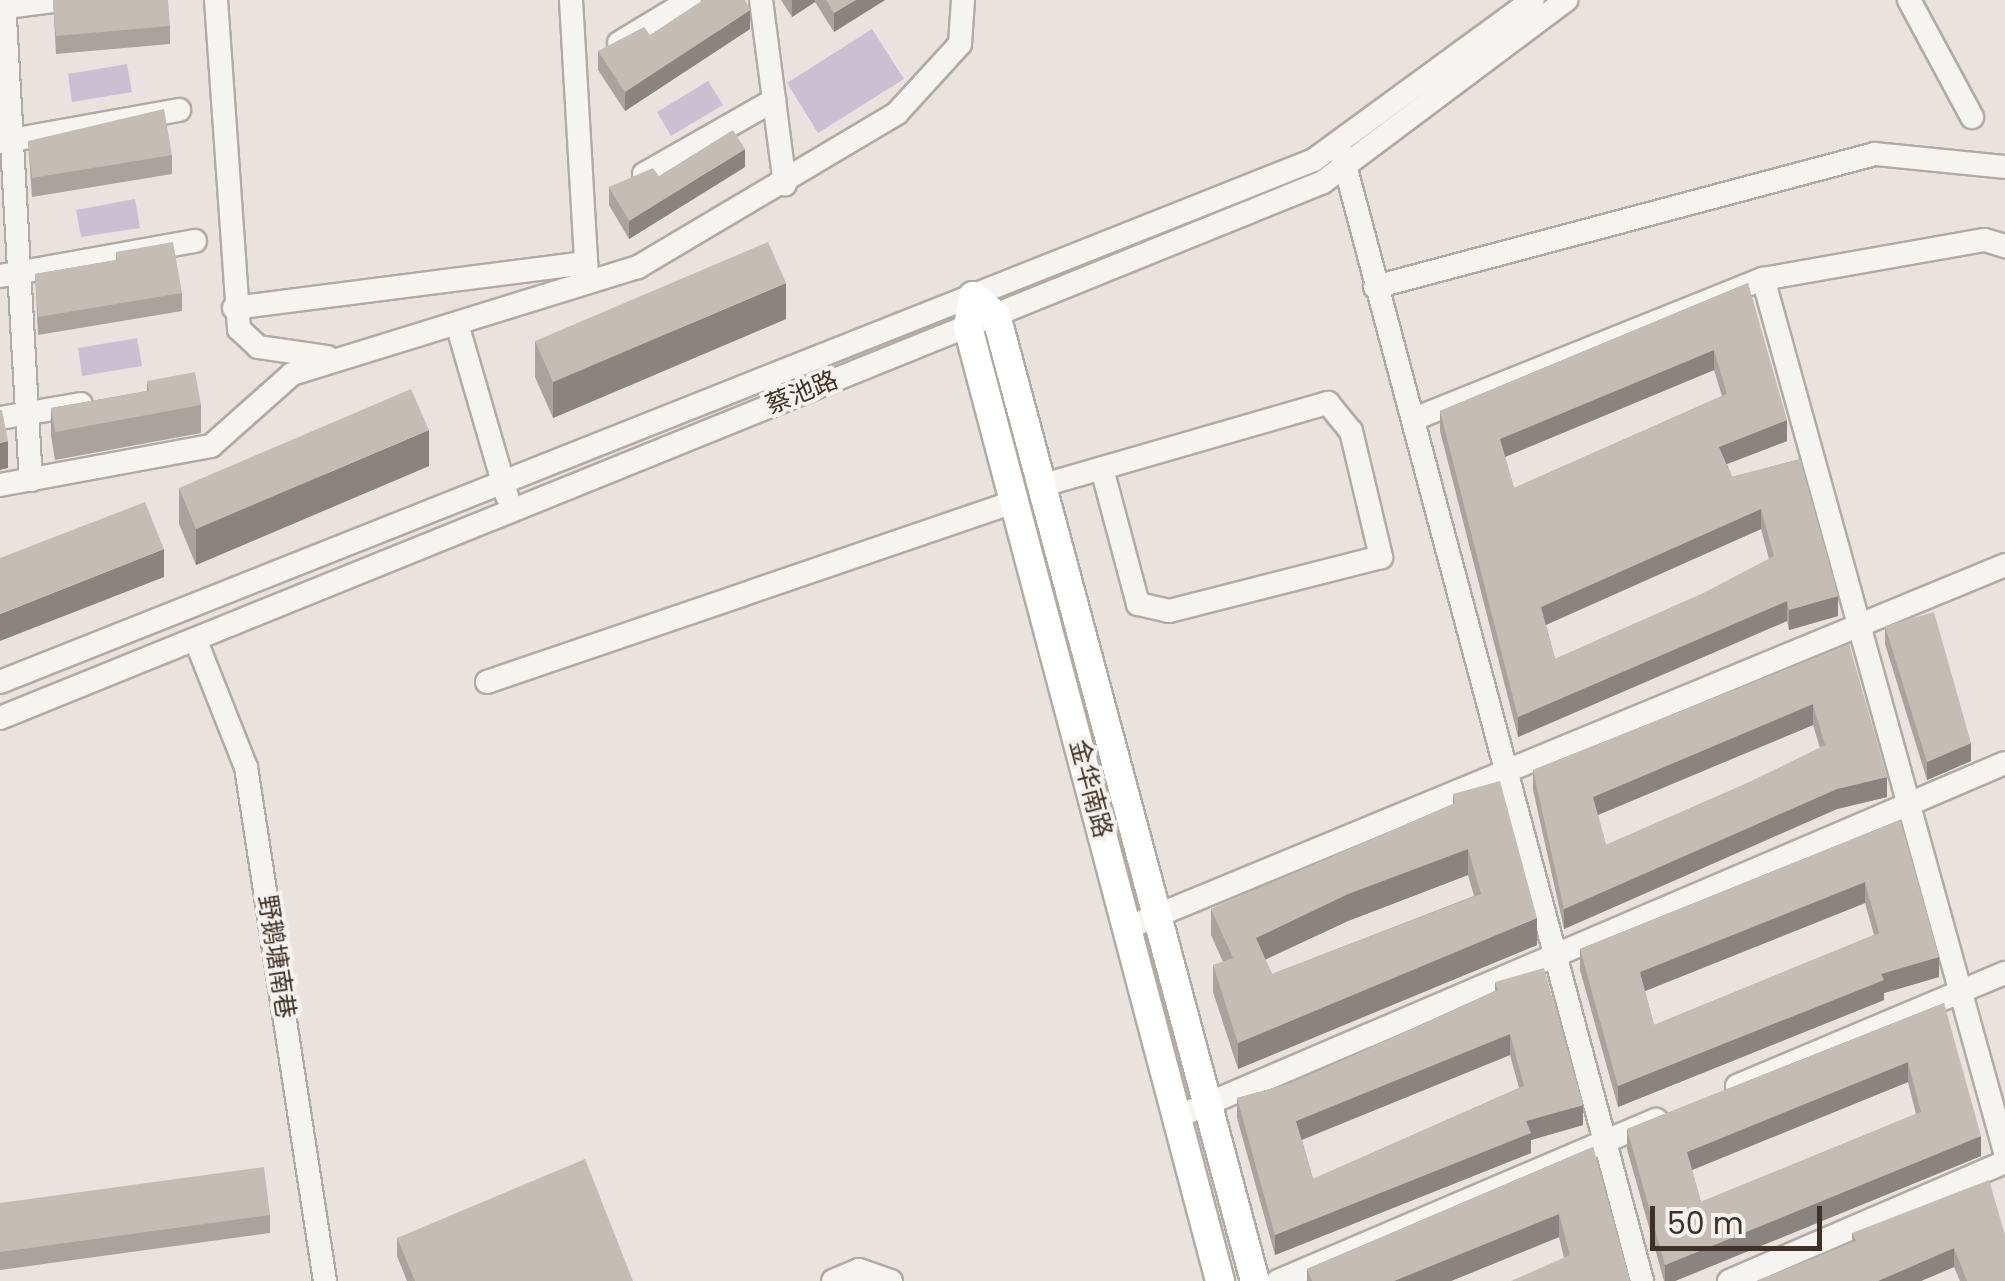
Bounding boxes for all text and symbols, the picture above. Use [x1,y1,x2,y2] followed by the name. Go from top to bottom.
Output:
[762,365,842,421] street label: 蔡池路
[1063,737,1117,841] street label: 金华南路
[251,893,301,1021] street label: 野鹅塘南巷
[1655,1186,1828,1248] scale bar
[1667,1202,1744,1245] text: 50 m

